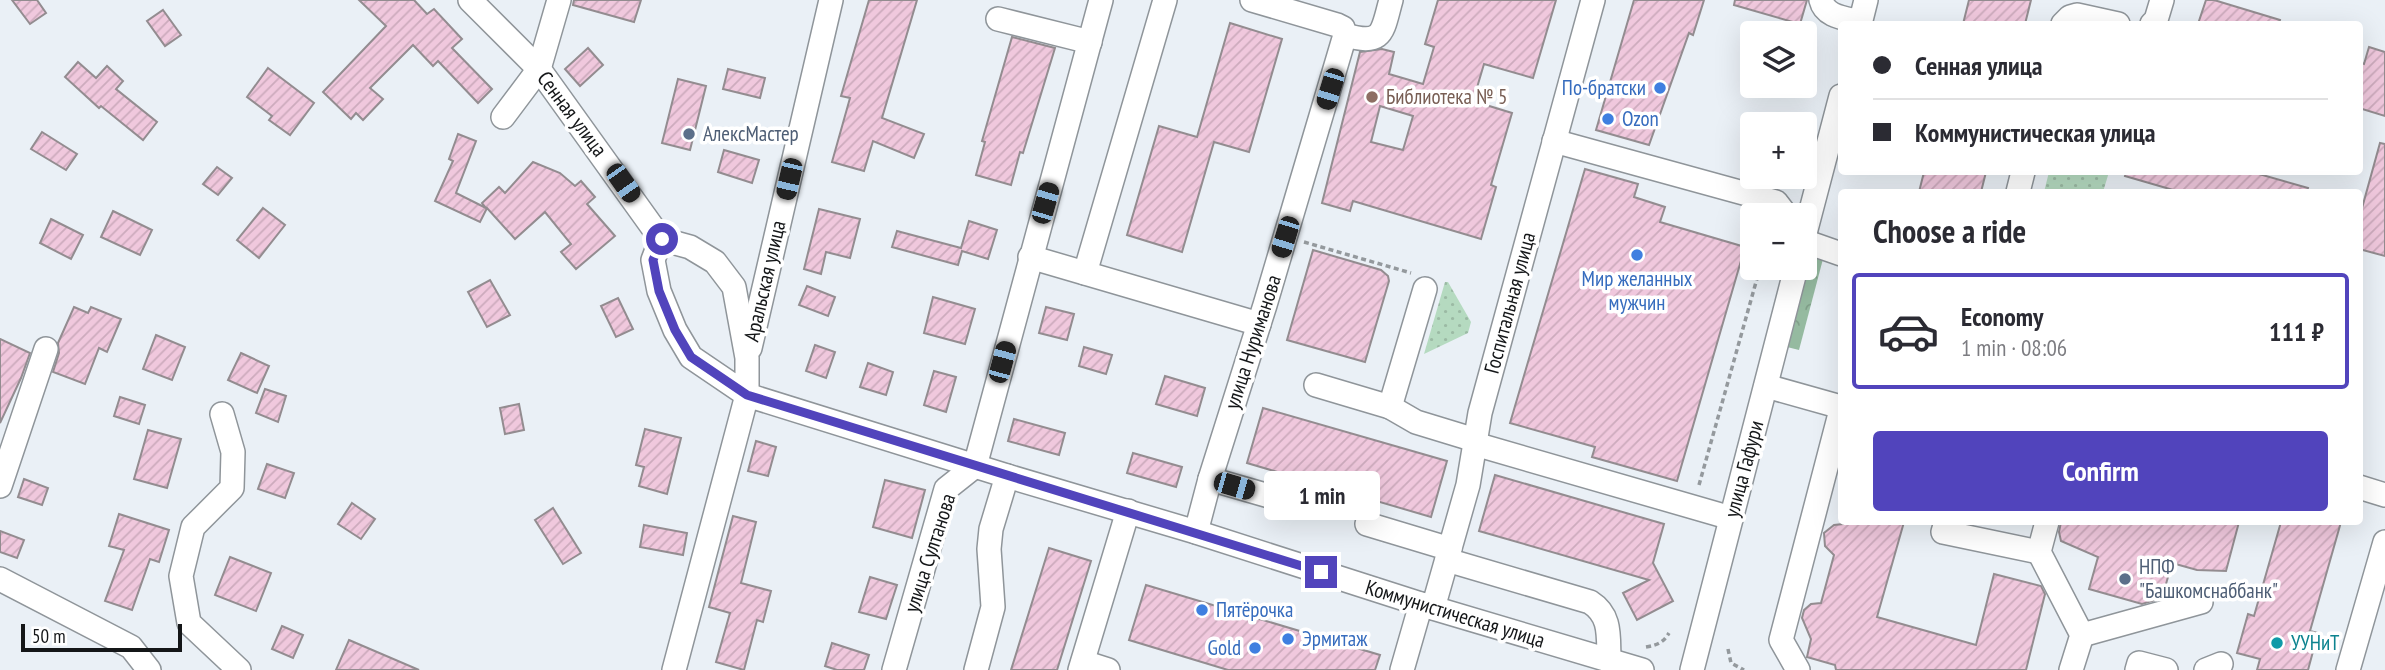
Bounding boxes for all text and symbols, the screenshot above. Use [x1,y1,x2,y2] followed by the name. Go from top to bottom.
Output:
[1740,21,1817,280] map controls
[1740,21,1817,98] button: layers
[1915,49,2042,82] text: Сенная улица
[532,66,613,162] street label: Сенная улица
[1314,66,1347,112] car
[1562,74,1646,101] place label: По-братски
[1652,80,1668,96] marker: По-братски
[1386,83,1508,110] place label: Библиотека № 5
[1364,89,1380,105] marker: Библиотека № 5
[1622,105,1659,132] place label: Ozon
[1600,111,1616,127] marker: Ozon
[1740,112,1817,189] button: +
[1915,116,2156,149] text: Коммунистическая улица
[703,120,799,147] place label: АлексМастер
[681,126,697,142] marker: АлексМастер
[775,156,804,202] car
[603,160,644,206] car
[1030,180,1061,226] car
[1740,203,1817,280] button: −
[1873,210,2026,252] text: Choose a ride
[1269,214,1302,260] car
[737,218,792,344] street label: Аральская улица
[646,223,678,255] route start
[1478,229,1541,376] street label: Госпитальная улица
[1629,247,1645,263] marker: Мир желанных мужчин
[1582,265,1693,316] place label: Мир желанных мужчин
[1218,271,1287,412] street label: улица Нуриманова
[1877,300,1940,363] icon: car
[1961,300,2043,333] text: Economy
[2269,315,2324,348] text: 111 ₽
[1961,333,2067,362] text: 1 min · 08:06
[987,339,1018,385] car
[1718,418,1769,520] street label: улица Гафури
[1873,431,2328,511] button: Confirm
[1211,470,1258,502] car
[1263,470,1379,520] callout: 1 min
[1299,481,1345,510] text: 1 min
[898,490,961,616] street label: улица Султанова
[2139,553,2278,604] place label: НПФ "Башкомснаббанк"
[1305,556,1337,588] route end
[2117,571,2133,587] marker: НПФ "Башкомснаббанк"
[1362,573,1548,654] street label: Коммунистическая улица
[1216,596,1293,623] place label: Пятёрочка
[1194,602,1210,618] marker: Пятёрочка
[21,621,182,653] scale bar
[32,624,66,648] text: 50 m
[1302,625,1368,652] place label: Эрмитаж
[2291,629,2340,656] place label: УУНиТ
[1280,631,1296,647] marker: Эрмитаж
[1208,634,1241,661] place label: Gold
[2269,635,2285,651] marker: УУНиТ
[1247,640,1263,656] marker: Gold

